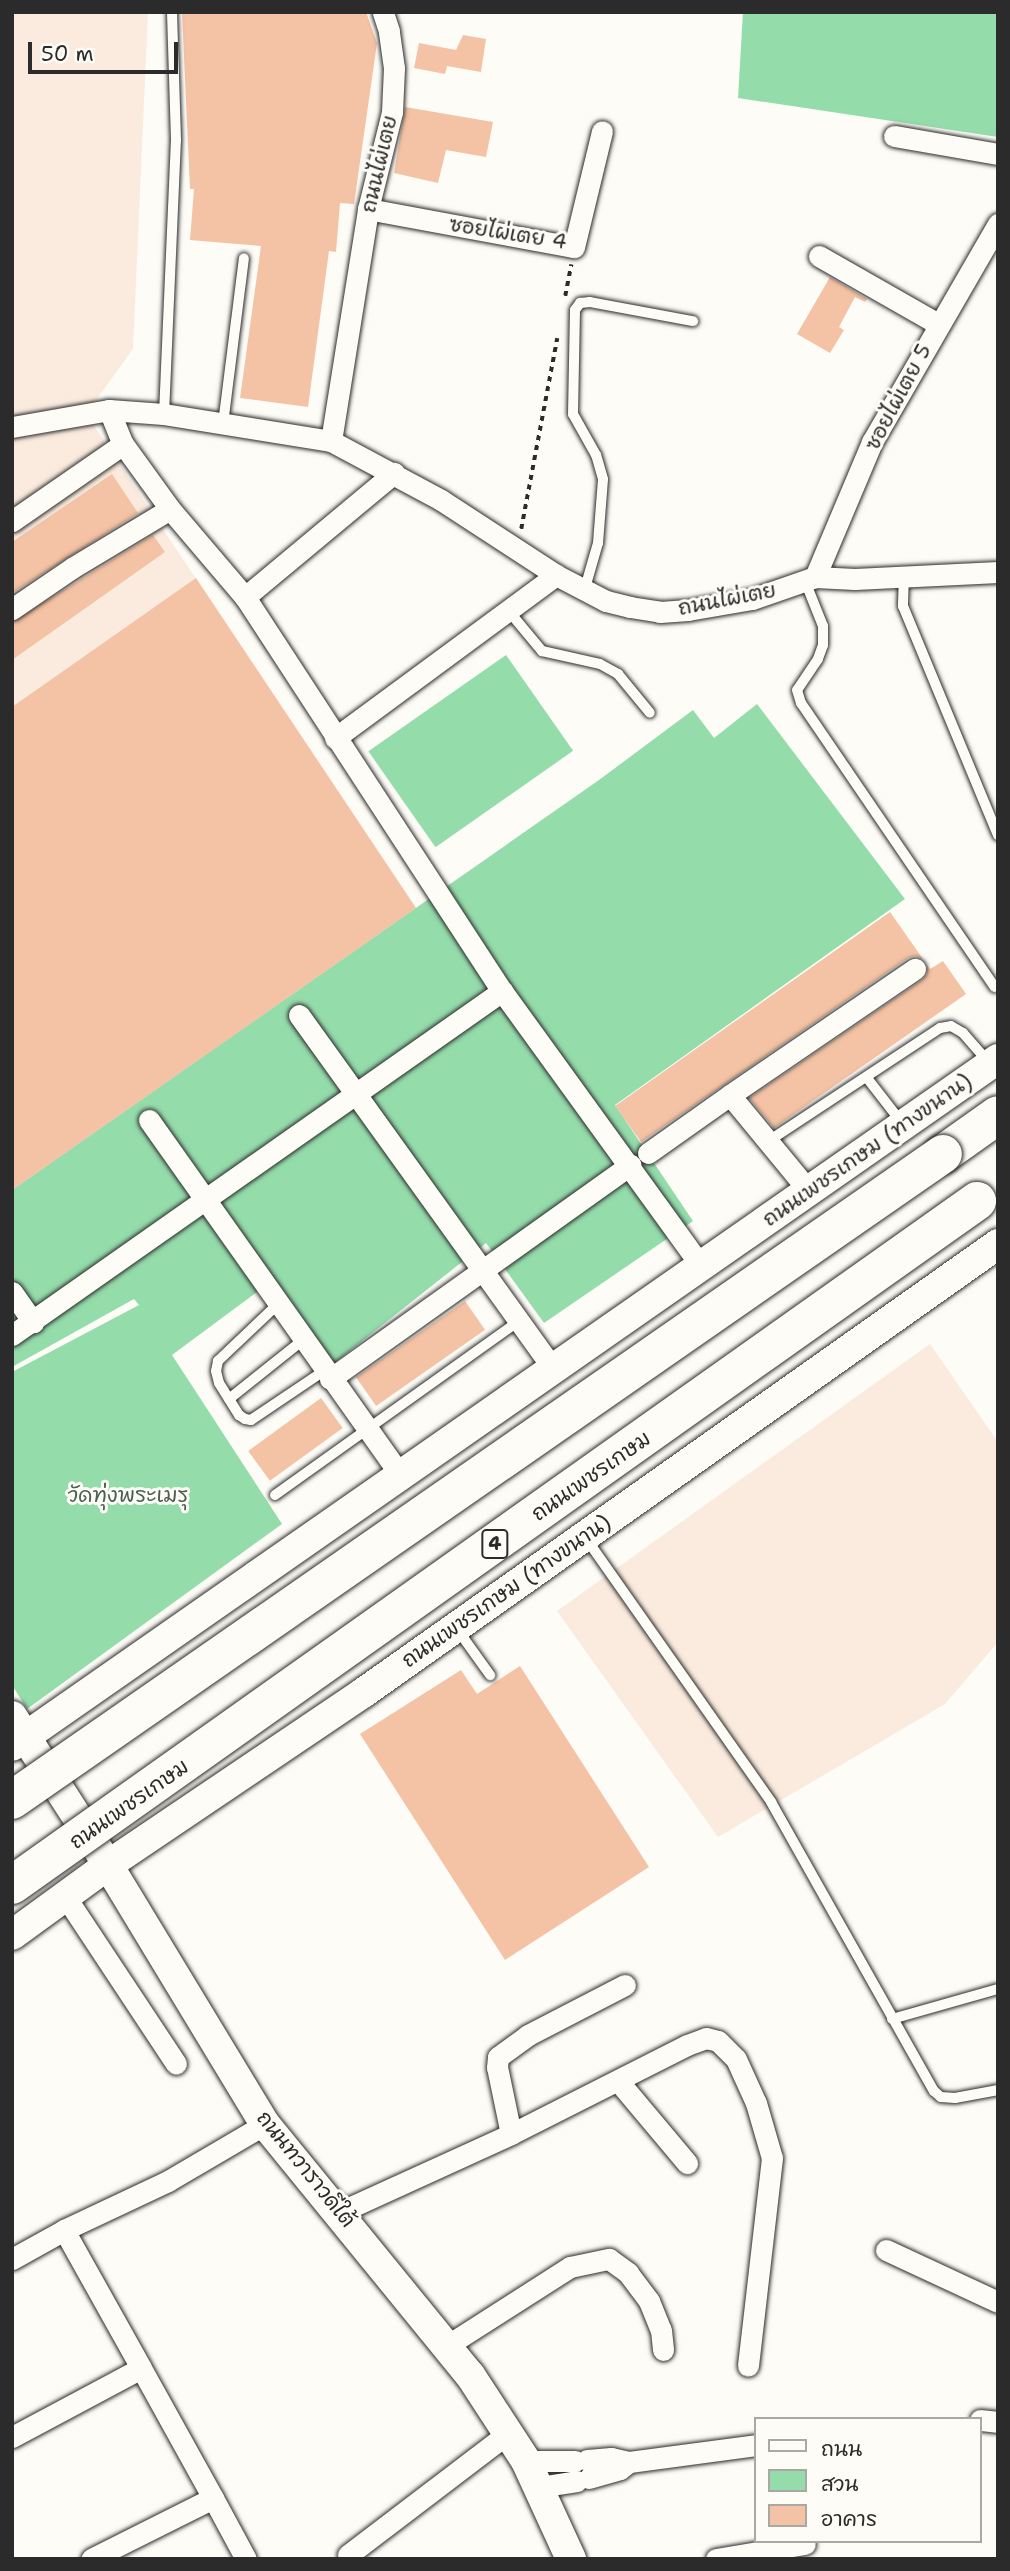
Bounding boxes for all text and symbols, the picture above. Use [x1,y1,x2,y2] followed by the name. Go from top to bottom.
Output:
[32,28,182,72] scale bar
[41,40,94,68] text: 50 m
[356,113,402,215] street label: ถนนไผ่เตย
[447,211,569,255] street label: ซอยไผ่เตย 4
[859,339,937,455] street label: ซอยไผ่เตย 5
[676,577,778,621] street label: ถนนไผ่เตย
[758,1068,976,1232] street label: ถนนเพชรเกษม (ทางขนาน)
[527,1426,655,1526] street label: ถนนเพชรเกษม
[68,1482,188,1508] park label: วัดทุ่งพระเมรุ
[397,1509,615,1673] street label: ถนนเพชรเกษม (ทางขนาน)
[481,1528,509,1560] road number: 4
[65,1754,193,1854] street label: ถนนเพชรเกษม
[251,2106,361,2232] street label: ถนนทวาราวดีใต้
[754,2417,982,2543] legend
[821,2435,862,2463] text: ถนน
[821,2470,858,2498] text: สวน
[821,2505,877,2533] text: อาคาร

